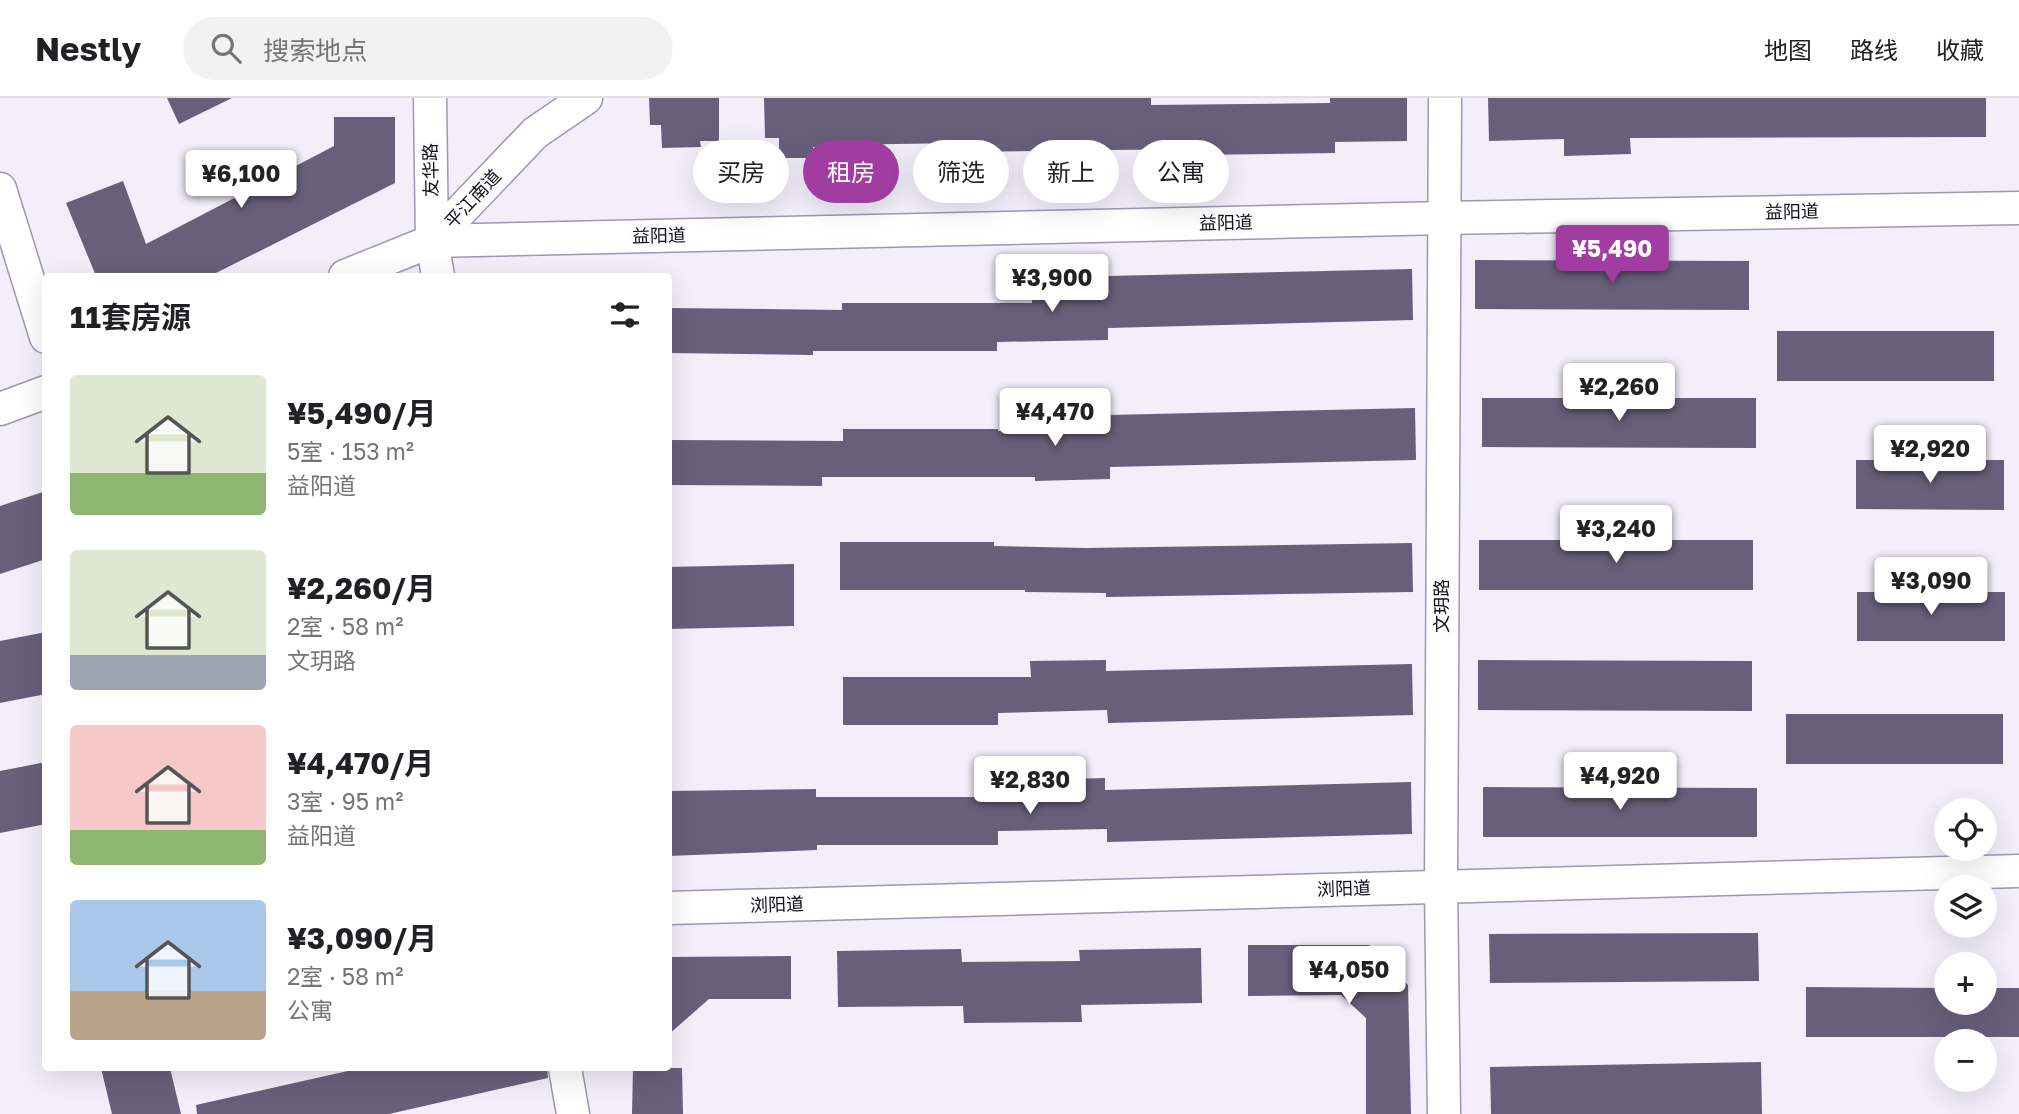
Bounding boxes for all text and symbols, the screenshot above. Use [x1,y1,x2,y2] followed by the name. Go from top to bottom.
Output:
[183,17,673,80] search box
[35,29,141,68] text: Nestly
[207,29,245,67] icon: search
[263,35,367,66] text: 搜索地点
[1764,35,1812,64] text: 地图
[1850,35,1898,64] text: 路线
[1936,35,1984,64] text: 收藏
[693,140,789,203] chip: 买房
[803,140,899,203] chip: 租房
[913,140,1009,203] chip: 筛选
[1023,140,1119,203] chip: 新上
[1133,140,1229,203] chip: 公寓
[419,143,441,197] street label: 友华路
[184,150,298,210] pin: ¥6,100
[202,159,280,187] text: ¥6,100
[440,164,505,232] street label: 平江南道
[1765,200,1819,222] street label: 益阳道
[1199,211,1253,233] street label: 益阳道
[632,224,686,246] street label: 益阳道
[1555,226,1669,285] pin: ¥5,490
[1572,234,1652,262] text: ¥5,490
[995,254,1109,314] pin: ¥3,900
[1011,263,1093,291] text: ¥3,900
[606,296,644,334] icon: filters
[70,299,191,335] text: 11套房源
[1562,364,1676,423] pin: ¥2,260
[1579,372,1659,400] text: ¥2,260
[998,388,1112,448] pin: ¥4,470
[287,395,436,431] text: ¥5,490/月
[1016,397,1094,425] text: ¥4,470
[126,403,210,487] icon: home
[1873,426,1987,485] pin: ¥2,920
[1890,434,1970,462] text: ¥2,920
[287,437,414,465] text: 5室 · 153 m²
[287,471,356,499] text: 益阳道
[1559,505,1673,565] pin: ¥3,240
[1576,514,1656,542] text: ¥3,240
[1874,558,1988,617] pin: ¥3,090
[1890,566,1972,594] text: ¥3,090
[287,570,436,606] text: ¥2,260/月
[126,578,210,662] icon: home
[1430,579,1452,633] street label: 文玥路
[287,612,404,640] text: 2室 · 58 m²
[287,646,356,674] text: 文玥路
[287,745,434,781] text: ¥4,470/月
[1563,752,1677,812] pin: ¥4,920
[126,753,210,837] icon: home
[973,756,1087,816] pin: ¥2,830
[1580,761,1660,789] text: ¥4,920
[990,765,1070,793] text: ¥2,830
[287,787,404,815] text: 3室 · 95 m²
[1934,798,1997,1092] map controls
[1934,798,1997,861] button: locate
[287,821,356,849] text: 益阳道
[1934,875,1997,938] button: layers
[1317,876,1371,900] street label: 浏阳道
[750,892,804,916] street label: 浏阳道
[287,920,437,956] text: ¥3,090/月
[126,928,210,1012] icon: home
[1292,946,1406,1006] pin: ¥4,050
[1934,952,1997,1015] button: +
[1309,955,1389,983] text: ¥4,050
[287,962,404,990] text: 2室 · 58 m²
[287,996,333,1024] text: 公寓
[1934,1029,1997,1092] button: −

